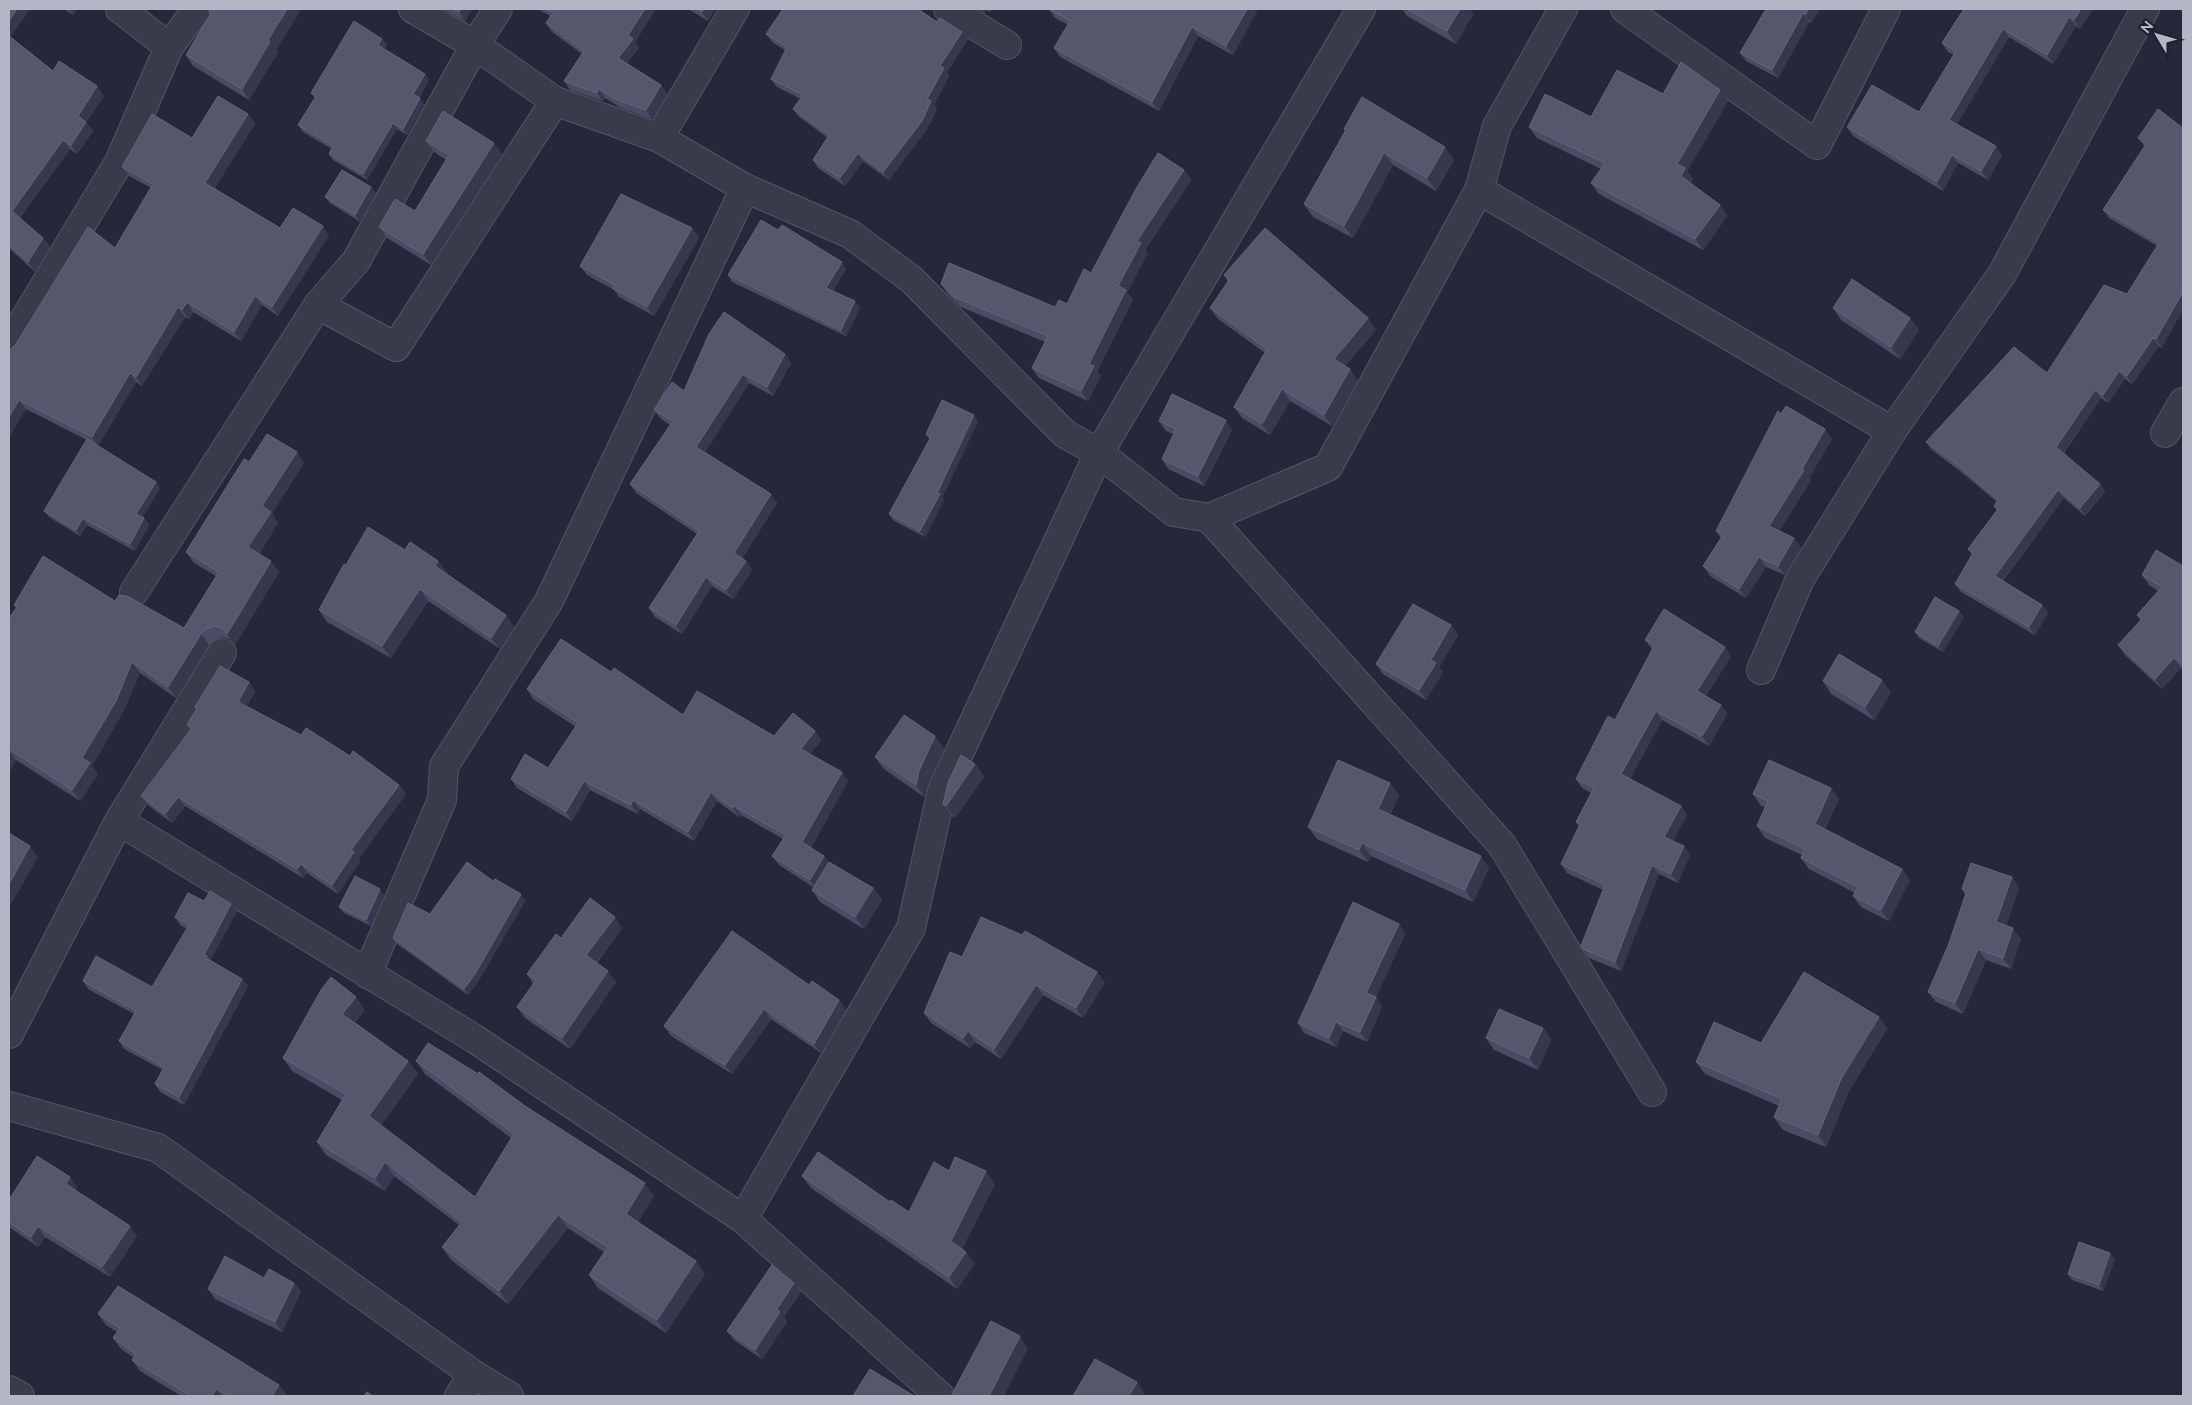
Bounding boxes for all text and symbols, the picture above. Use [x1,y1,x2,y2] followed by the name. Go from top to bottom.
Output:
[2132,10,2182,60] north arrow
[2137,18,2156,36] text: N

